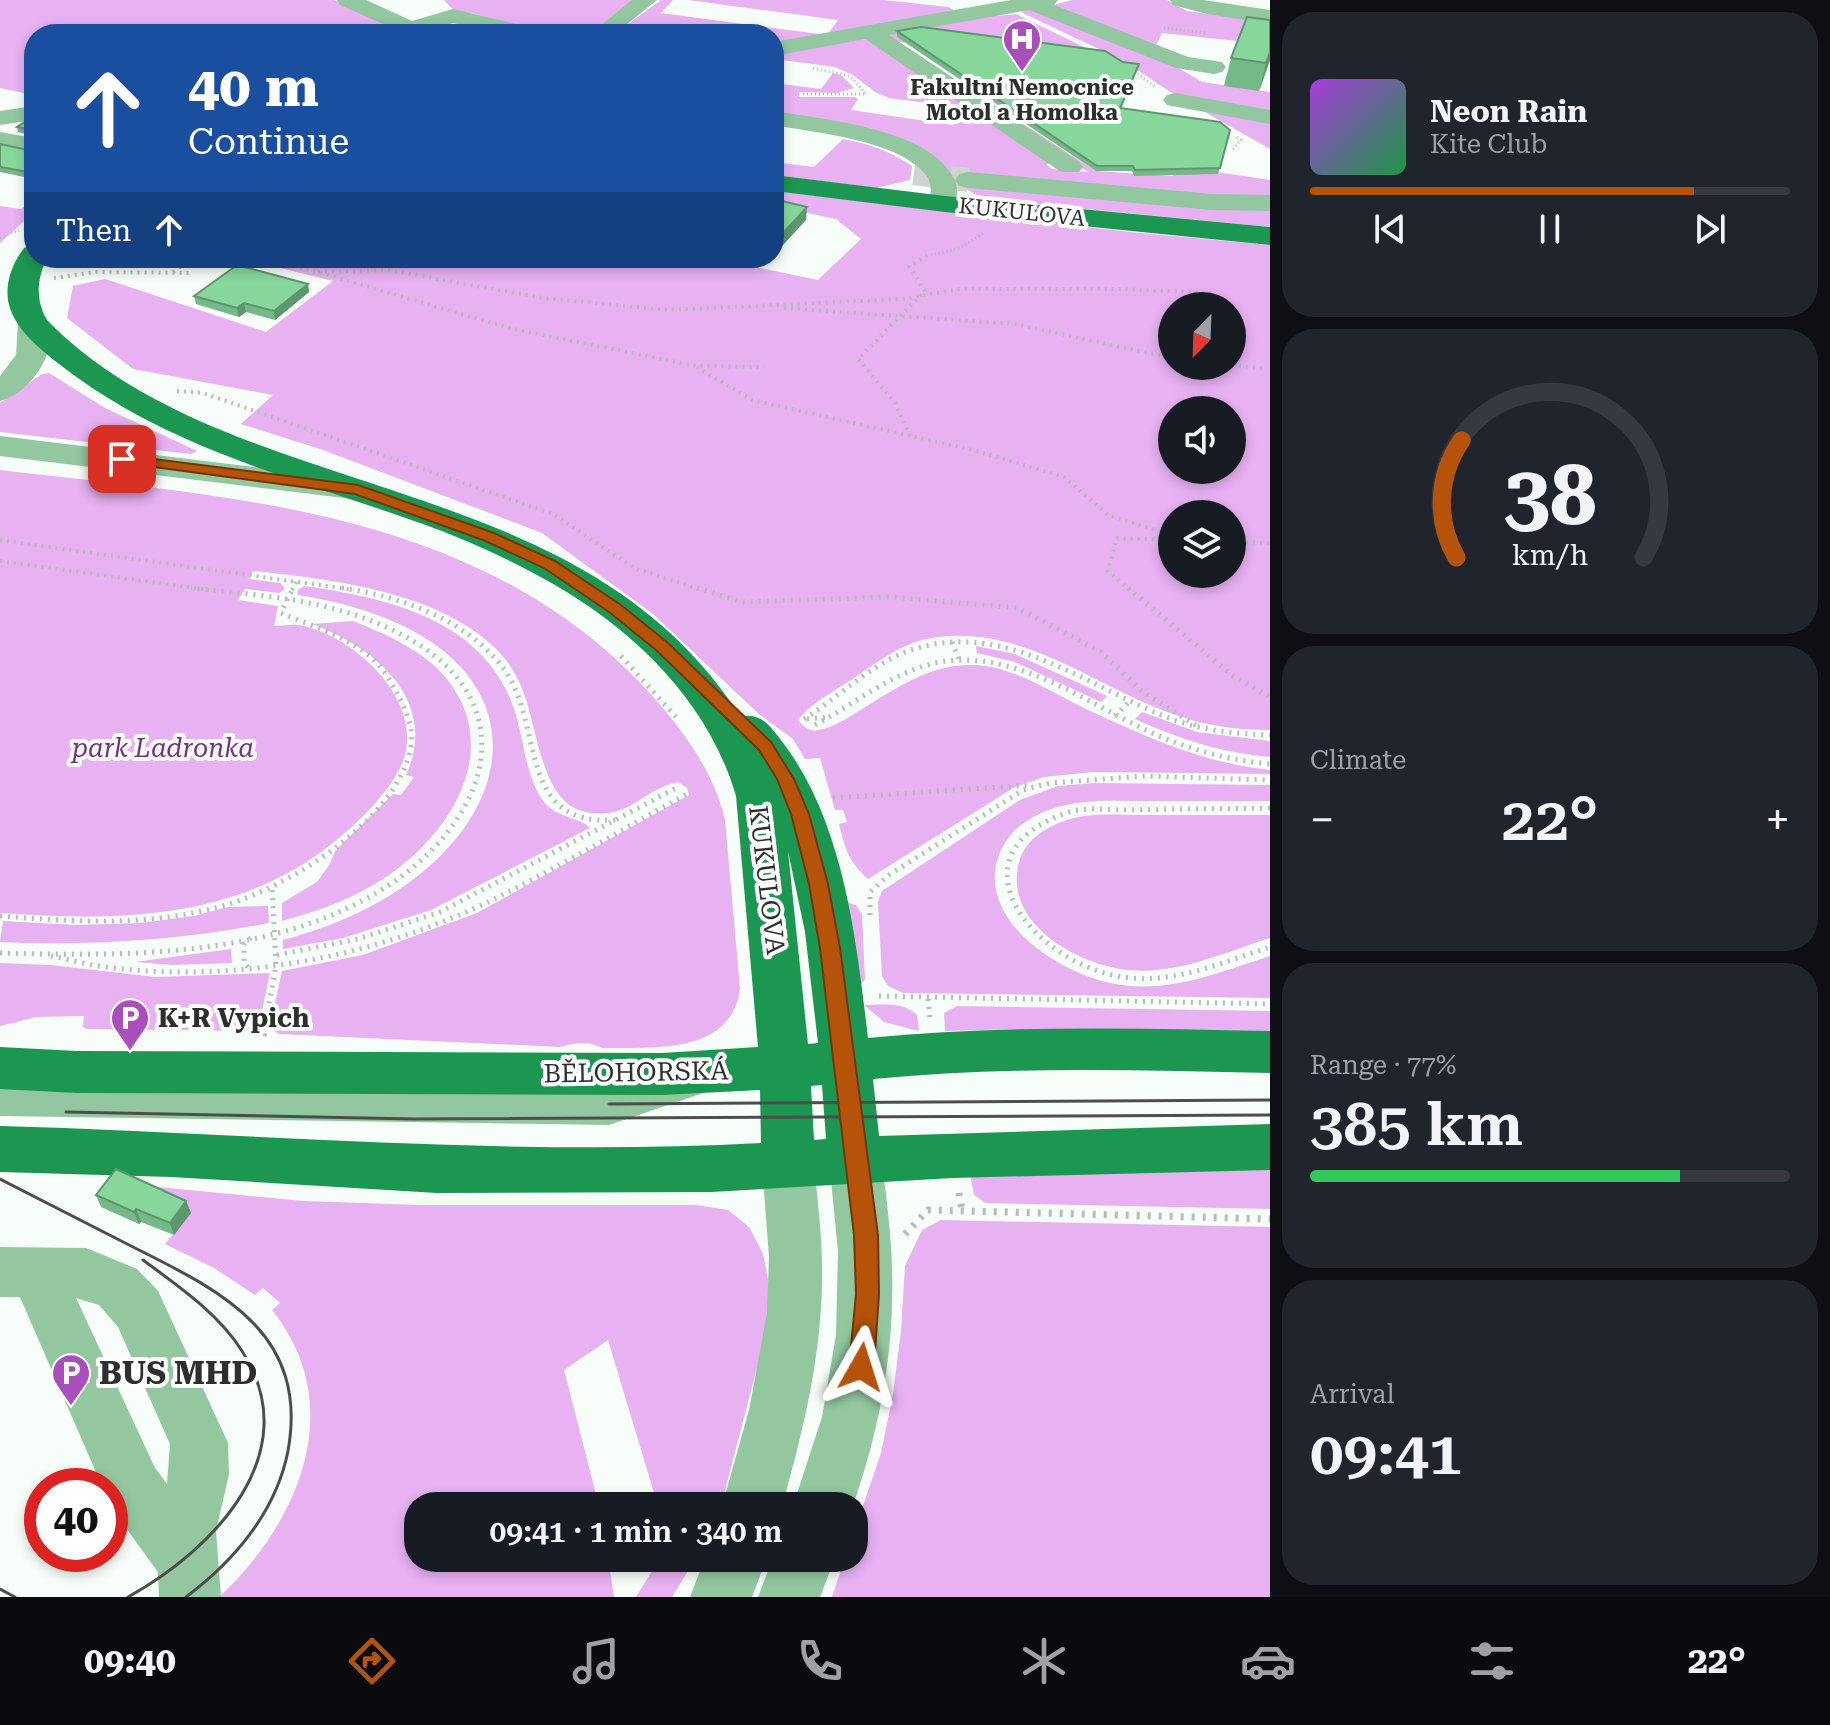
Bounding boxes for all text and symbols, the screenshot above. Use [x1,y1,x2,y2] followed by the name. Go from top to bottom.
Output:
[1001,18,1043,73] hospital icon: Fakultní Nemocnice Motol a Homolka
[188,54,319,120] text: 40 m
[56,56,160,160] icon: ahead
[910,75,1134,125] place label: Fakultní Nemocnice Motol a Homolka
[1430,94,1587,129] text: Neon Rain
[188,121,349,163] text: Continue
[1430,129,1547,159] text: Kite Club
[958,193,1087,231] street label: KUKULOVA
[1368,207,1412,251] icon: previous
[1528,207,1572,251] icon: pause
[1688,207,1732,251] icon: next
[147,208,191,252] icon: ahead
[56,213,131,248] text: Then
[1158,292,1246,380] north arrow
[1158,292,1246,588] map controls
[1158,396,1246,484] button: sound
[88,425,156,493] pin
[100,437,144,481] icon: arrive
[1503,446,1597,543] text: 38
[1158,500,1246,588] button: layers
[1512,538,1588,572] text: km/h
[70,733,254,763] park label: park Ladronka
[1310,745,1406,775] text: Climate
[1502,784,1598,855] text: 22°
[1310,794,1335,846] text: −
[1765,794,1790,846] text: +
[743,804,791,956] street label: KUKULOVA
[109,997,151,1052] parking icon: K+R Vypich
[158,1003,310,1033] place label: K+R Vypich
[1310,1050,1456,1080] text: Range · 77%
[543,1054,729,1089] street label: BĚLOHORSKÁ
[1310,1089,1523,1160] text: 385 km
[819,1325,903,1409] position arrow
[50,1352,92,1407] parking icon: BUS MHD
[99,1354,257,1392] place label: BUS MHD
[1310,1379,1395,1409] text: Arrival
[1310,1418,1462,1489] text: 09:41
[24,1468,128,1572] speed limit sign: 40
[490,1514,782,1549] text: 09:41 · 1 min · 340 m
[344,1633,400,1689] icon: directions
[568,1633,624,1689] icon: music
[792,1633,848,1689] icon: phone
[1016,1633,1072,1689] icon: climate
[1240,1633,1296,1689] icon: car
[1464,1633,1520,1689] icon: filters
[84,1640,176,1682] text: 09:40
[1688,1640,1746,1682] text: 22°

